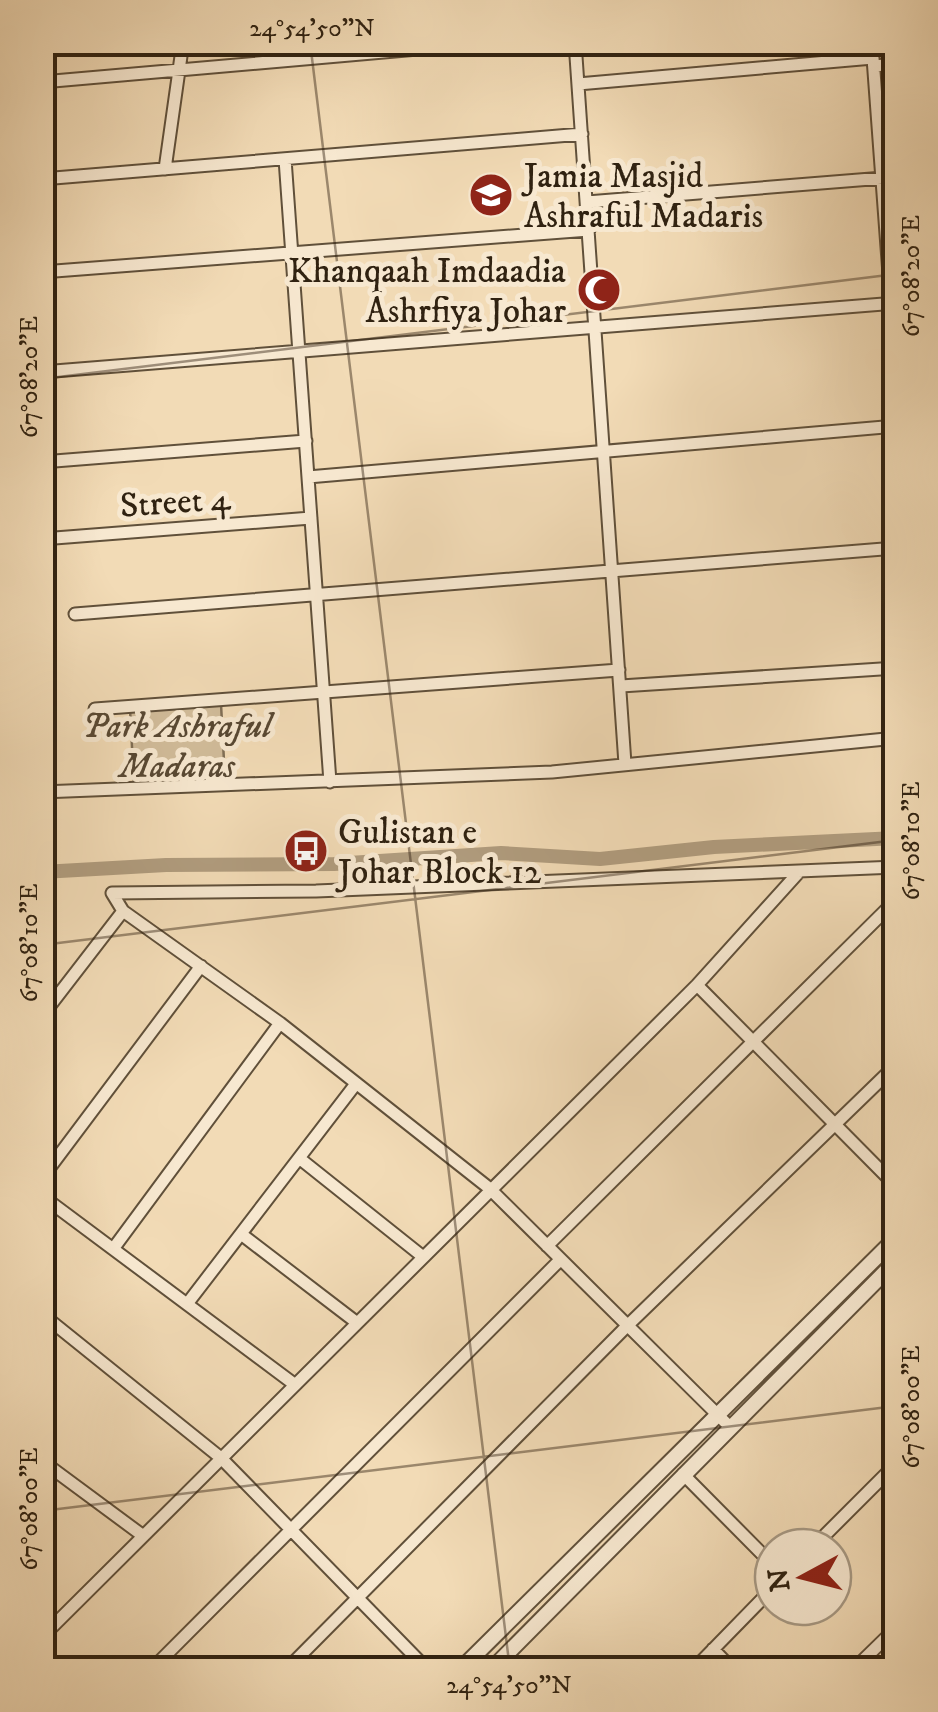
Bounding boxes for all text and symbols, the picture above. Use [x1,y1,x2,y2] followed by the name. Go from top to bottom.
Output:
[249,13,375,44] text: 24°54'50"N
[521,155,763,239] place label: Jamia Masjid Ashraful Madaris
[468,172,514,218] school or university icon: Jamia Masjid Ashraful Madaris
[896,215,927,337] text: 67°08'20"E
[288,250,566,334] place label: Khanqaah Imdaadia Ashrfiya Johar
[576,267,622,313] mosque icon: Khanqaah Imdaadia Ashrfiya Johar
[14,316,45,438] text: 67°08'20"E
[119,477,233,529] street label: Street 4
[82,705,276,789] park label: Park Ashraful Madaras
[896,781,927,901] text: 67°08'10"E
[335,811,541,895] place label: Gulistan e Johar Block 12
[283,828,329,874] bus stop icon: Gulistan e Johar Block 12
[14,883,45,1003] text: 67°08'10"E
[896,1345,927,1469] text: 67°08'00"E
[14,1447,45,1571] text: 67°08'00"E
[753,1527,853,1627] north arrow
[761,1566,798,1593] text: N
[446,1670,572,1701] text: 24°54'50"N

